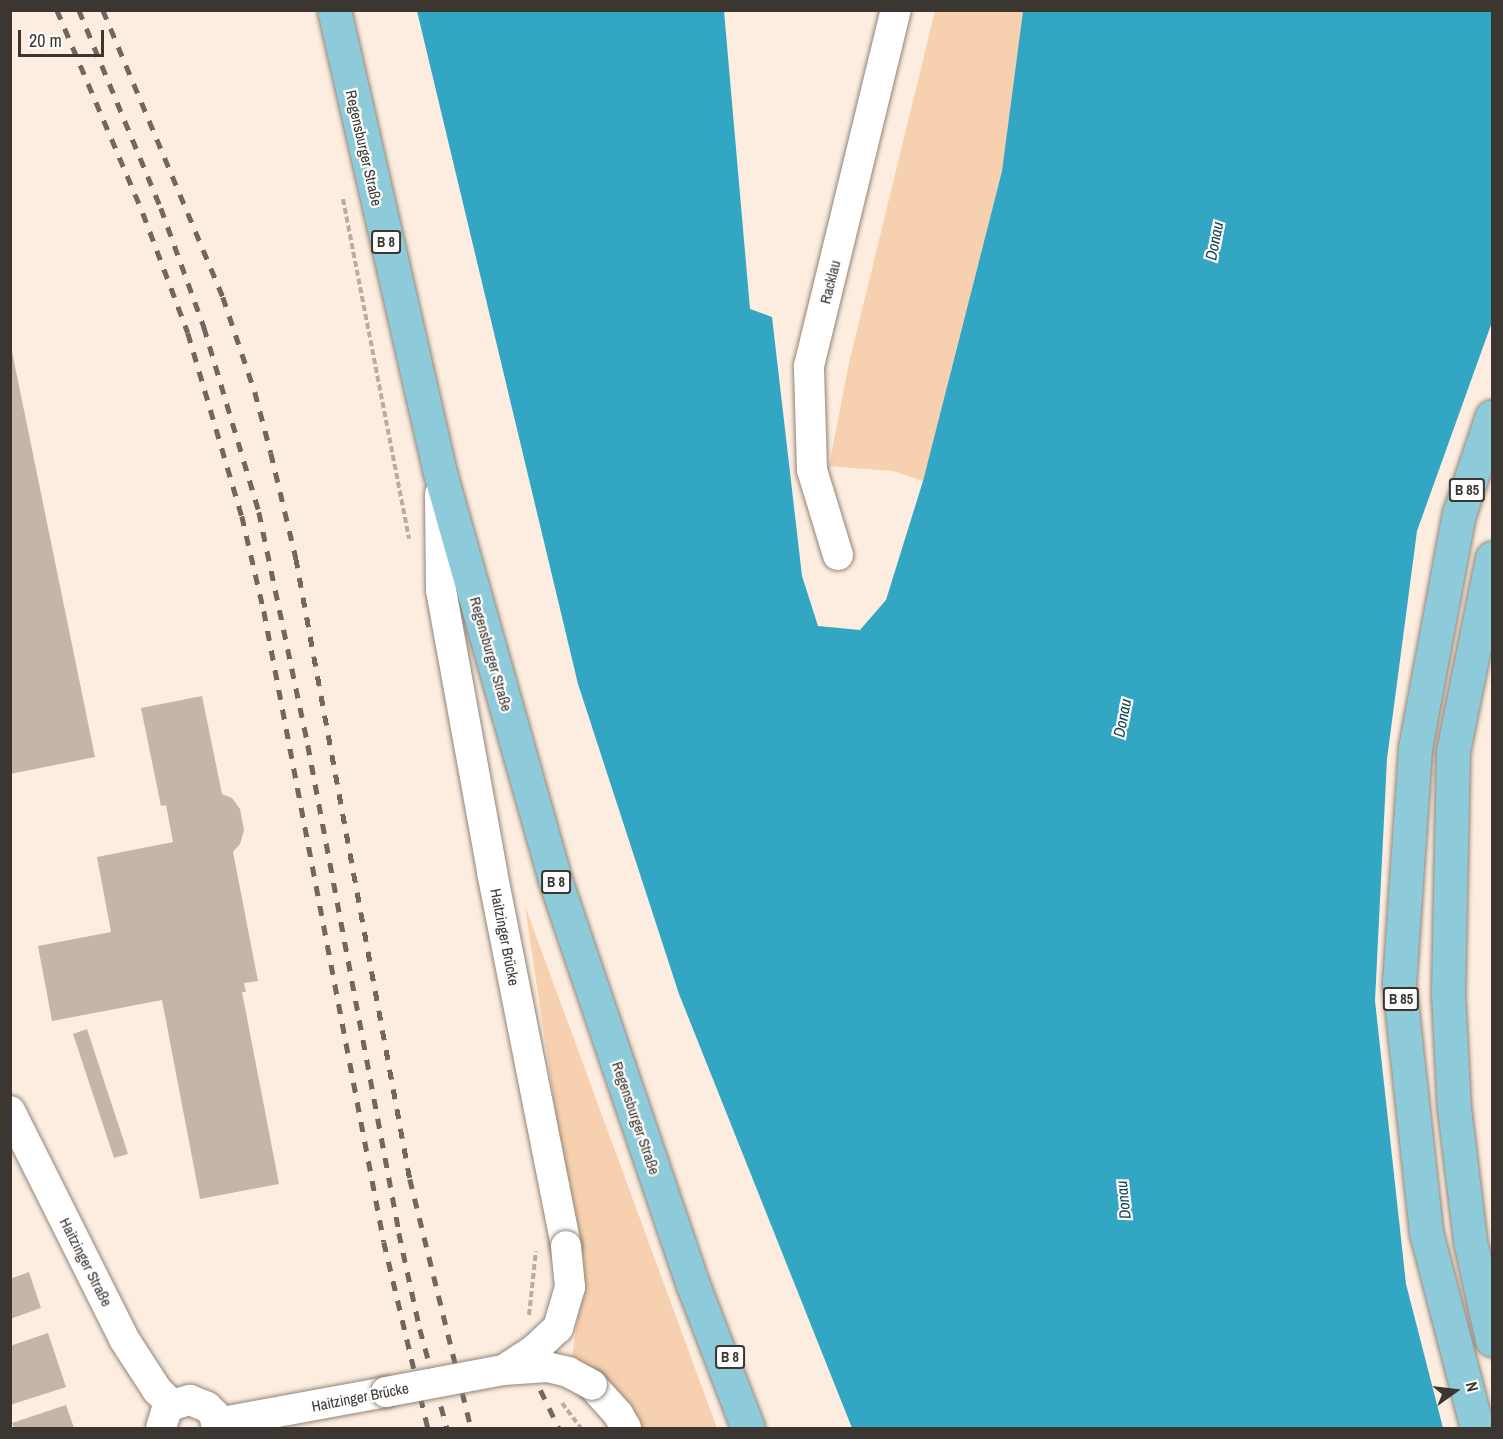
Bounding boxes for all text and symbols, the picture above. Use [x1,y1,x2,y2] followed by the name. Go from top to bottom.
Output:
[21,18,106,56] scale bar
[29,28,62,53] text: 20 m
[342,88,386,208] street label: Regensburger Straße
[1201,220,1227,262] water label: Donau
[371,231,401,253] road number: B 8
[816,258,844,306] street label: Racklau
[1448,479,1486,501] road number: B 85
[466,595,516,713] street label: Regensburger Straße
[1109,697,1135,739] water label: Donau
[541,871,571,893] road number: B 8
[487,887,523,987] street label: Haitzinger Brücke
[1382,988,1420,1010] road number: B 85
[608,1059,664,1177] street label: Regensburger Straße
[1111,1180,1135,1220] water label: Donau
[56,1215,116,1309] street label: Haitzinger Straße
[715,1346,745,1368] road number: B 8
[1425,1361,1485,1421] north arrow
[310,1379,410,1415] street label: Haitzinger Brücke
[1461,1379,1484,1394] text: N

